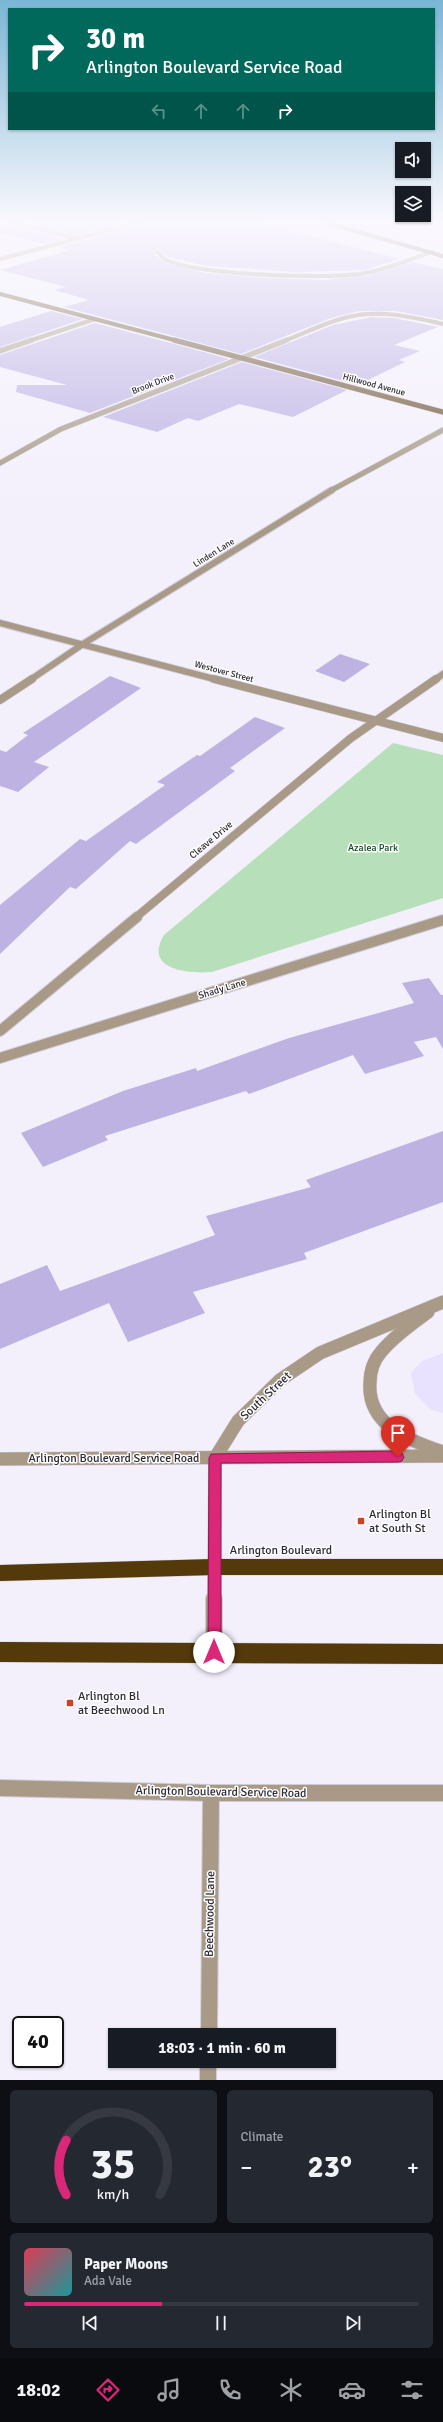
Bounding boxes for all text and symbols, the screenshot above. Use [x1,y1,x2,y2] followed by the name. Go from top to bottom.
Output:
[86,22,145,56] text: 30 m
[20,24,72,76] icon: right
[86,56,342,78] text: Arlington Boulevard Service Road
[148,100,170,122] icon: left
[190,100,212,122] icon: ahead
[232,100,254,122] icon: ahead
[274,100,296,122] icon: right
[395,142,431,222] map controls
[395,142,431,178] button: sound
[395,186,431,222] button: layers
[130,371,176,397] street label: Brook Drive
[342,371,407,399] street label: Hillwood Avenue
[191,536,237,570] street label: Linden Lane
[193,659,255,685] street label: Westover Street
[187,818,235,862] street label: Cleave Drive
[348,842,398,854] park label: Azalea Park
[197,976,247,1002] street label: Shady Lane
[237,1369,295,1423] street label: South Street
[381,1416,415,1457] pin
[387,1422,409,1444] icon: arrive
[29,1451,199,1466] street label: Arlington Boulevard Service Road
[369,1507,431,1536] place label: Arlington Bl at South St
[356,1516,366,1526] marker: Arlington Bl at South St
[230,1543,332,1558] street label: Arlington Boulevard
[193,1631,235,1673] position arrow
[78,1689,165,1718] place label: Arlington Bl at Beechwood Ln
[65,1698,75,1708] marker: Arlington Bl at Beechwood Ln
[135,1783,307,1801] street label: Arlington Boulevard Service Road
[202,1871,218,1957] street label: Beechwood Lane
[12,2016,64,2068] speed limit sign: 40
[158,2039,286,2057] text: 18:03 · 1 min · 60 m
[241,2129,283,2145] text: Climate
[91,2138,136,2189] text: 35
[308,2149,352,2186] text: 23°
[241,2154,252,2181] text: −
[407,2154,419,2181] text: +
[97,2185,129,2202] text: km/h
[84,2255,168,2273] text: Paper Moons
[84,2273,132,2289] text: Ada Vale
[79,2312,101,2334] icon: previous
[210,2312,232,2334] icon: pause
[342,2312,364,2334] icon: next
[94,2376,122,2404] icon: directions
[155,2376,183,2404] icon: music
[216,2376,244,2404] icon: phone
[277,2376,305,2404] icon: climate
[338,2376,366,2404] icon: car
[398,2376,426,2404] icon: filters
[16,2379,61,2401] text: 18:02

